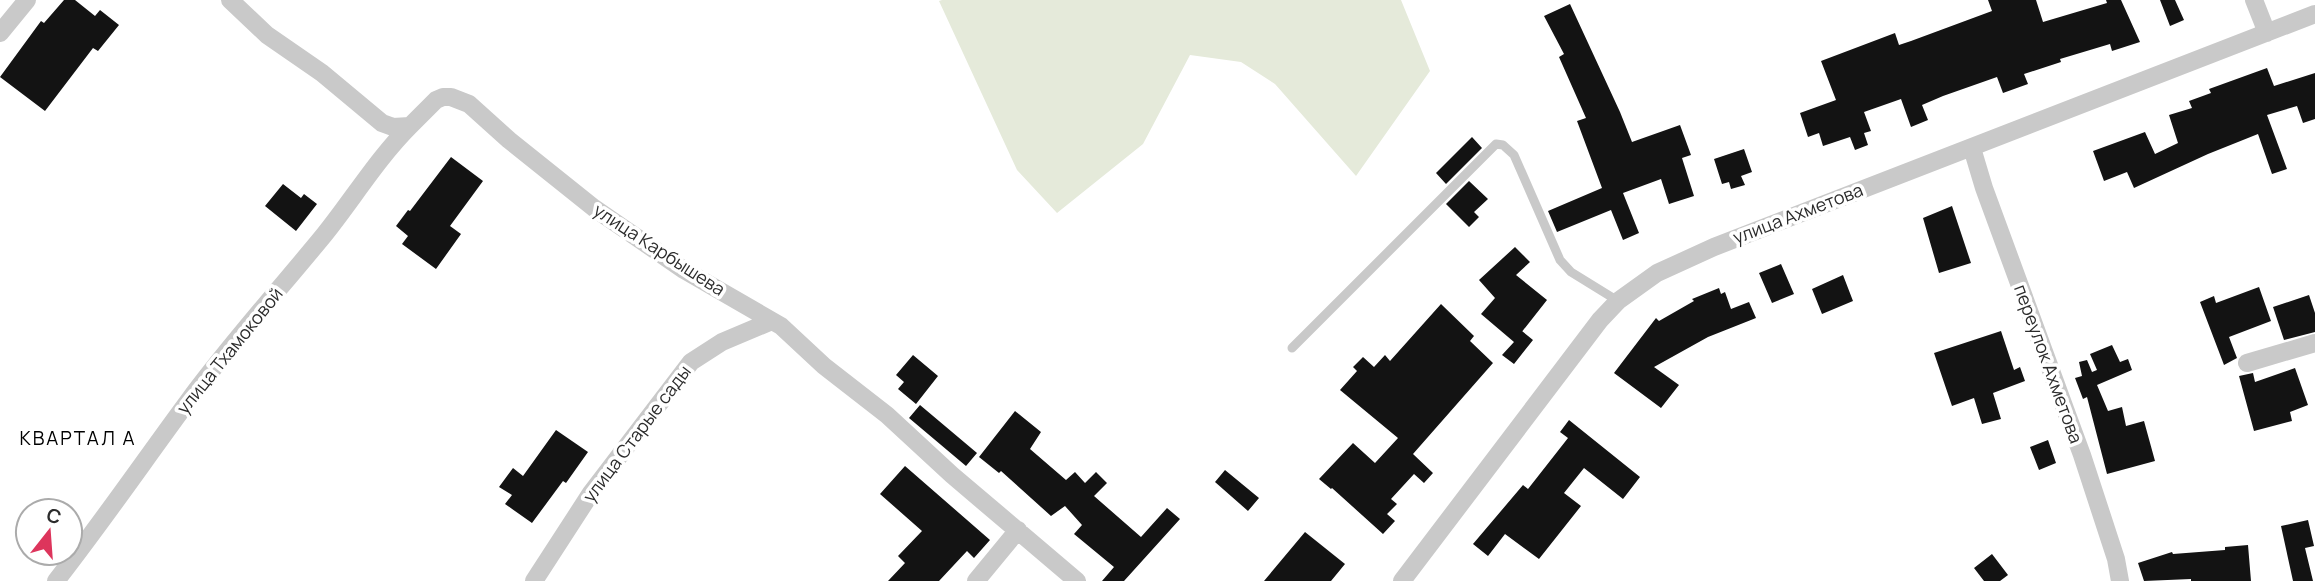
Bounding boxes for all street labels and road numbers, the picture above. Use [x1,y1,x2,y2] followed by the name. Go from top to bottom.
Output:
[1729,177,1866,249] street label: улица Ахметова
[589,198,730,301] street label: улица Карбышева
[2009,281,2089,446] street label: переулок Ахметова
[171,282,288,419] street label: улица Тхамоковой
[577,360,696,507] street label: улица Старые сады

